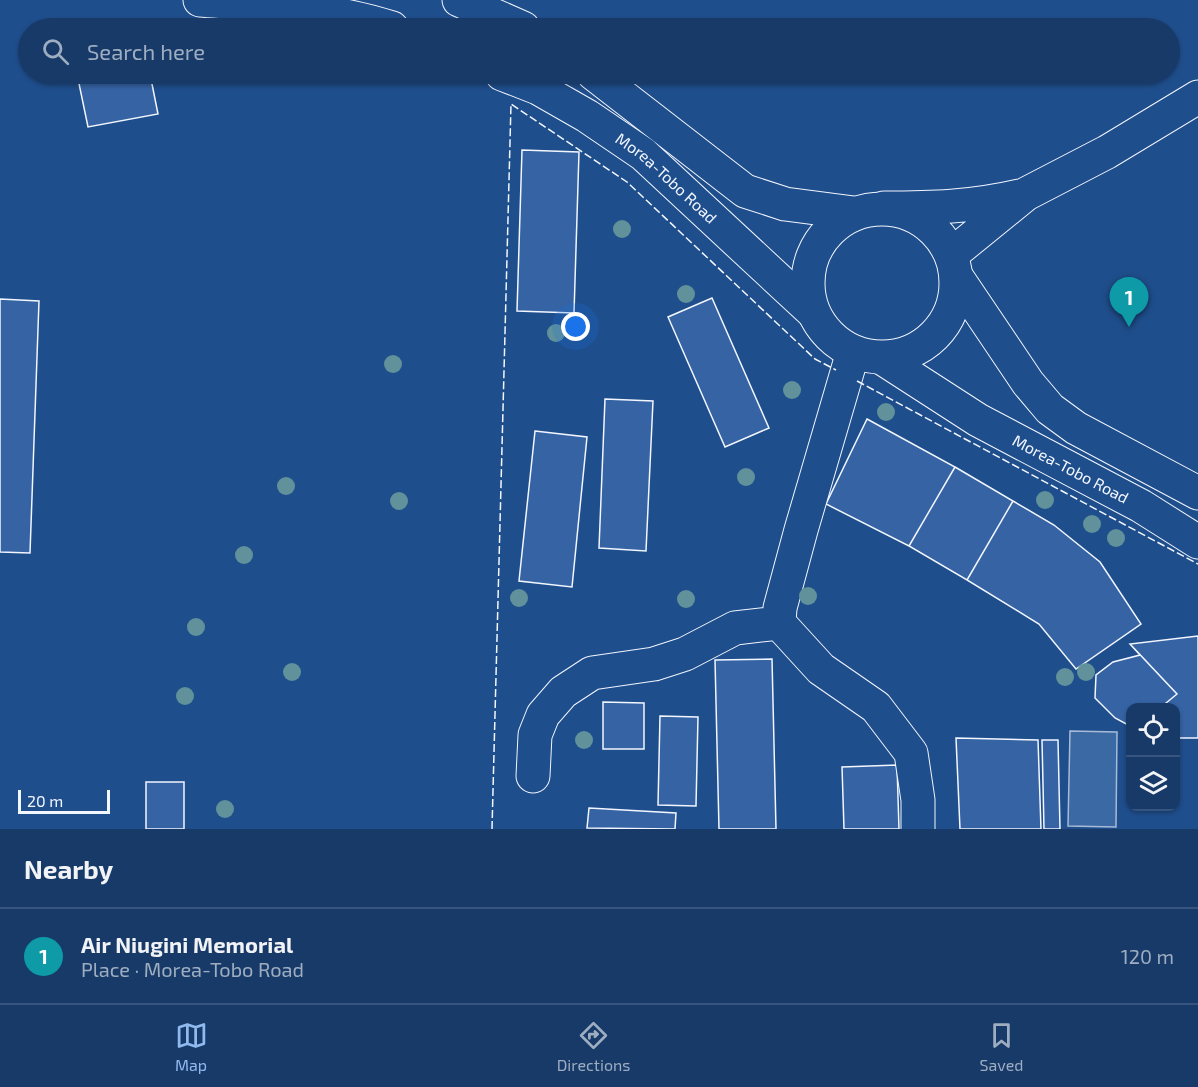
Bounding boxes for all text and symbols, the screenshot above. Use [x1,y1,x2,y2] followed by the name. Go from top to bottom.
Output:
[18,18,1180,84] search box
[39,35,72,68] icon: search
[87,38,205,64] text: Search here
[612,128,721,227] street label: Morea-Tobo Road
[1110,278,1148,327] pin: 1
[561,312,590,341] your location
[1010,430,1132,507] street label: Morea-Tobo Road
[1126,703,1180,811] map controls
[1126,703,1180,757] button: locate
[1126,757,1180,811] button: layers
[18,787,110,814] scale bar
[27,791,63,810] text: 20 m
[24,853,113,884] text: Nearby
[81,931,293,957] text: Air Niugini Memorial
[39,944,48,968] text: 1
[1121,944,1174,968] text: 120 m
[81,957,304,981] text: Place · Morea-Tobo Road
[175,1019,208,1074] tab: Map
[557,1019,630,1074] tab: Directions
[980,1019,1023,1074] tab: Saved

